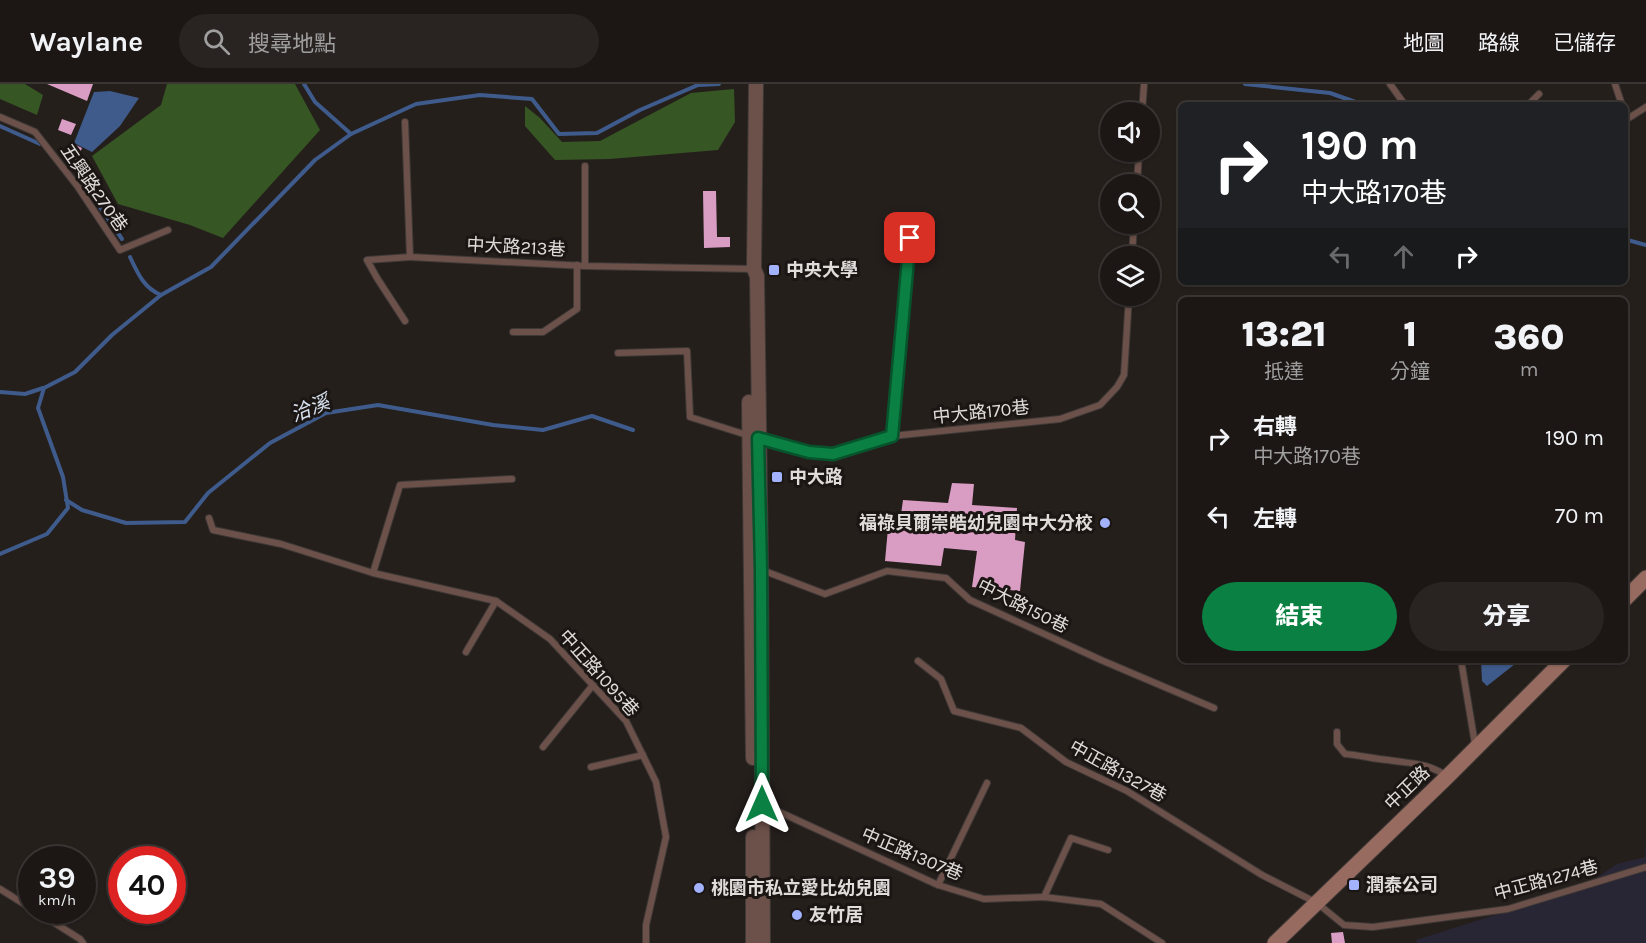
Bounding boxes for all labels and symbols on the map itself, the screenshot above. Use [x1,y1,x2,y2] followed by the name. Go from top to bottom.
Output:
[56,140,132,236] street label: 五興路270巷
[884,212,935,263] pin
[466,233,566,261] street label: 中大路213巷
[786,259,858,281] place label: 中央大學
[767,263,781,277] marker: 中央大學
[287,389,336,427] water label: 洽溪
[932,396,1030,428] street label: 中大路170巷
[789,466,843,488] place label: 中大路
[770,470,784,484] marker: 中大路
[859,512,1093,534] place label: 福祿貝爾崇皓幼兒園中大分校
[1098,516,1112,530] marker: 福祿貝爾崇皓幼兒園中大分校
[974,574,1072,638] street label: 中大路150巷
[554,625,644,721] street label: 中正路1095巷
[1066,735,1170,807] street label: 中正路1327巷
[1380,761,1434,815] street label: 中正路
[730,772,794,836] position arrow
[858,823,966,885] street label: 中正路1307巷
[108,846,186,924] speed limit sign: 40
[1492,856,1600,904] street label: 中正路1274巷
[1366,874,1438,896] place label: 潤泰公司
[711,877,891,899] place label: 桃園市私立愛比幼兒園
[1347,878,1361,892] marker: 潤泰公司
[692,881,706,895] marker: 桃園市私立愛比幼兒園
[809,904,863,926] place label: 友竹居
[790,908,804,922] marker: 友竹居

